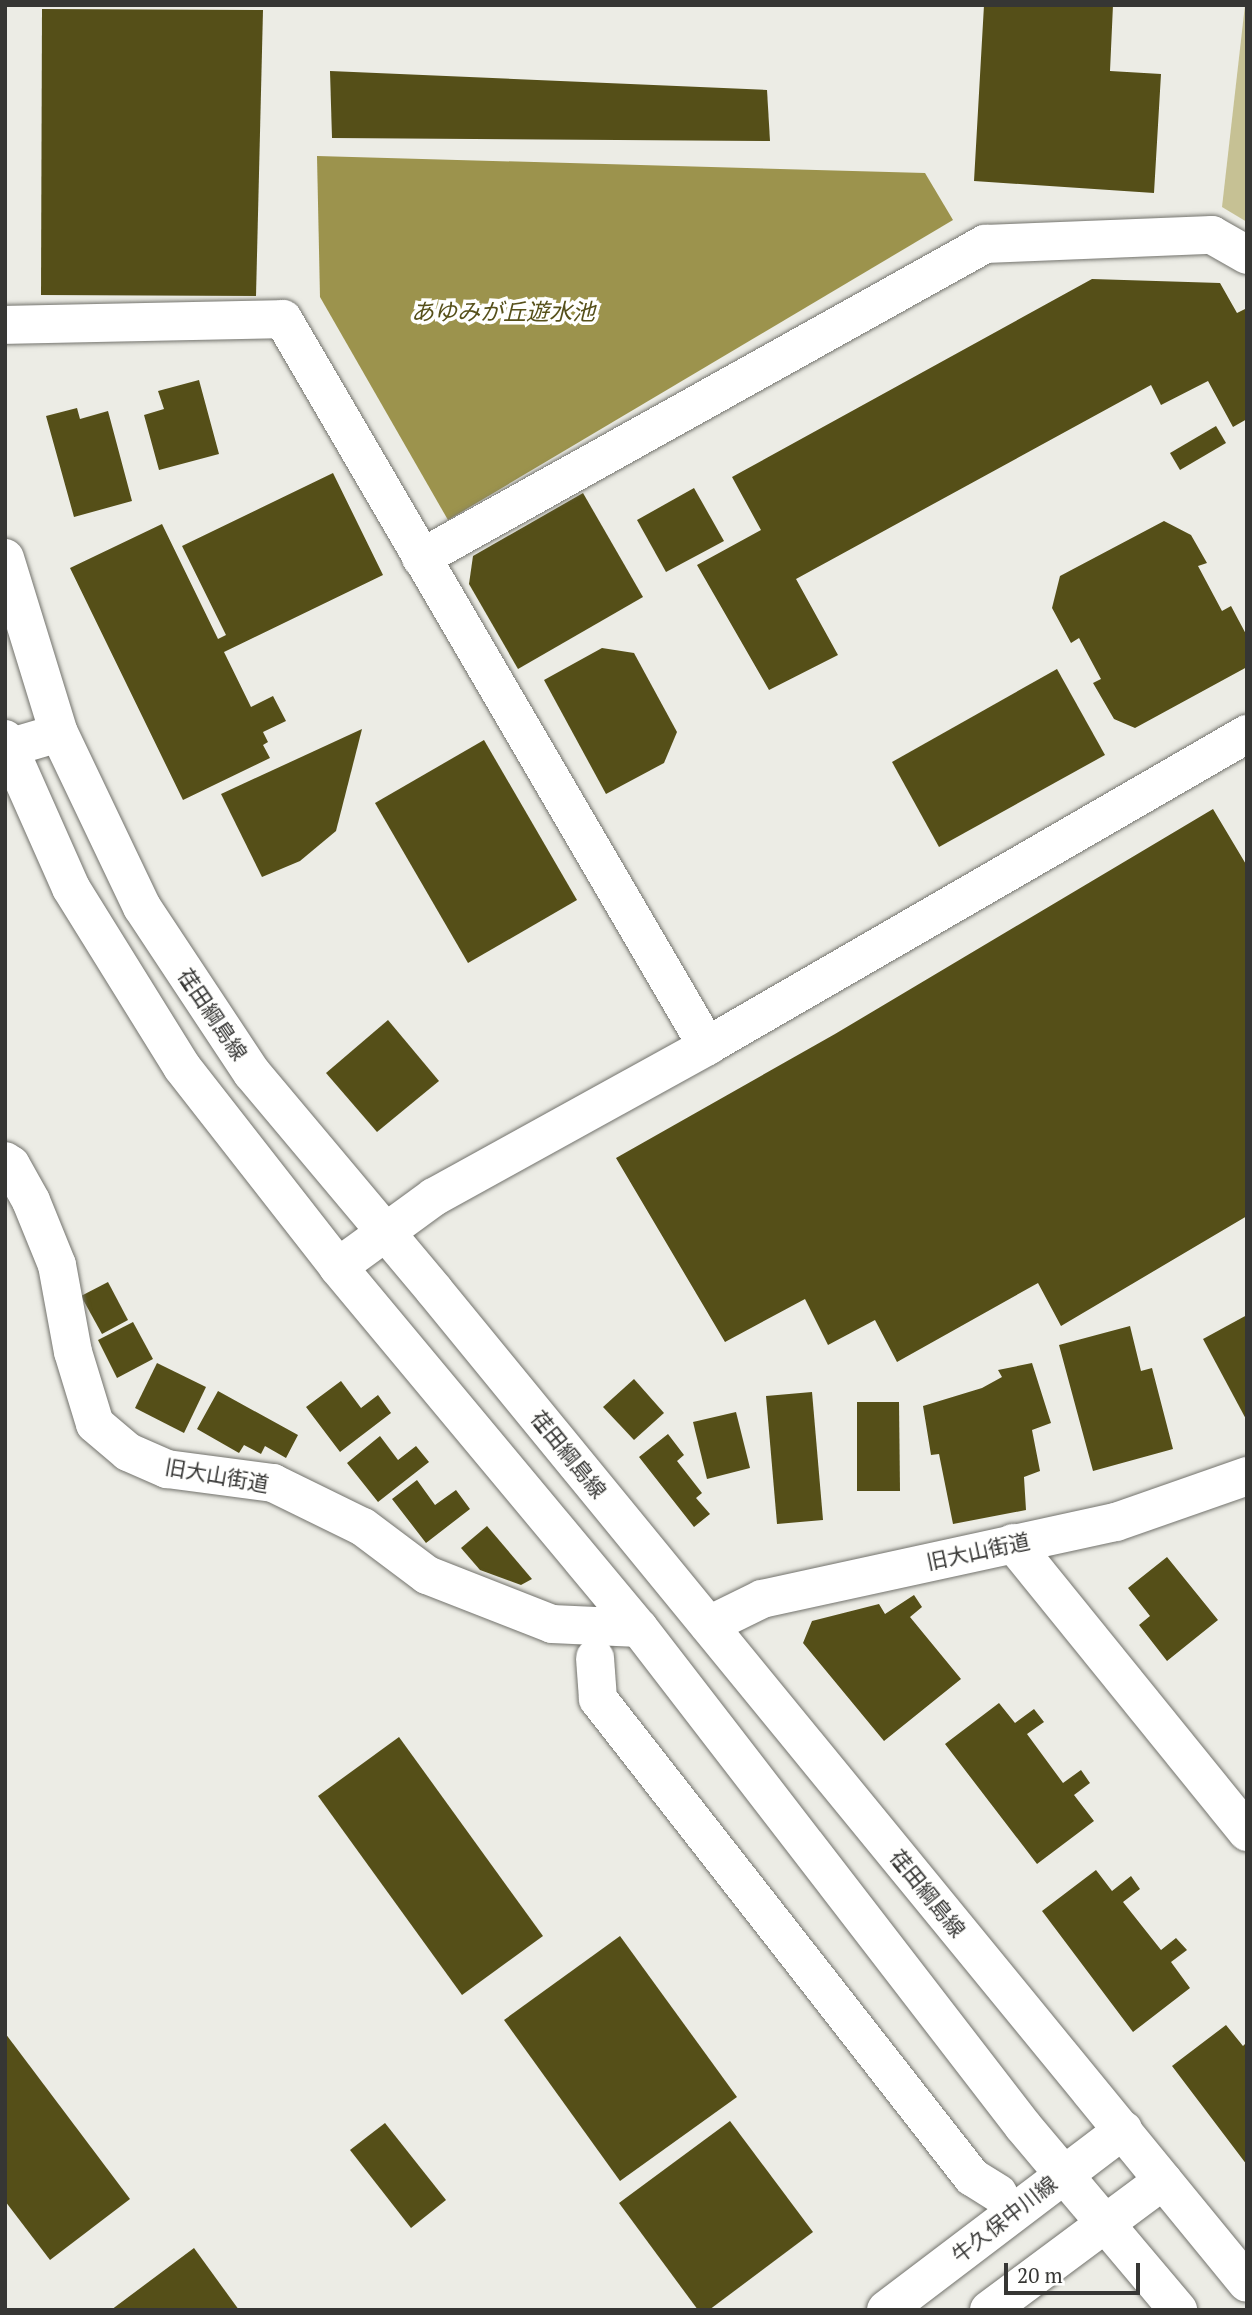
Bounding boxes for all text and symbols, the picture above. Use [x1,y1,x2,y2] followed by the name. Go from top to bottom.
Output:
[411,298,595,326] water label: あゆみが丘遊水池
[173,963,253,1065] street label: 荏田綱島線
[526,1405,612,1503] street label: 荏田綱島線
[163,1453,271,1497] street label: 旧大山街道
[924,1528,1032,1574] street label: 旧大山街道
[885,1844,971,1942] street label: 荏田綱島線
[947,2170,1061,2268] street label: 牛久保中川線
[1007,2248,1144,2292] scale bar
[1017,2261,1063,2289] text: 20 m

